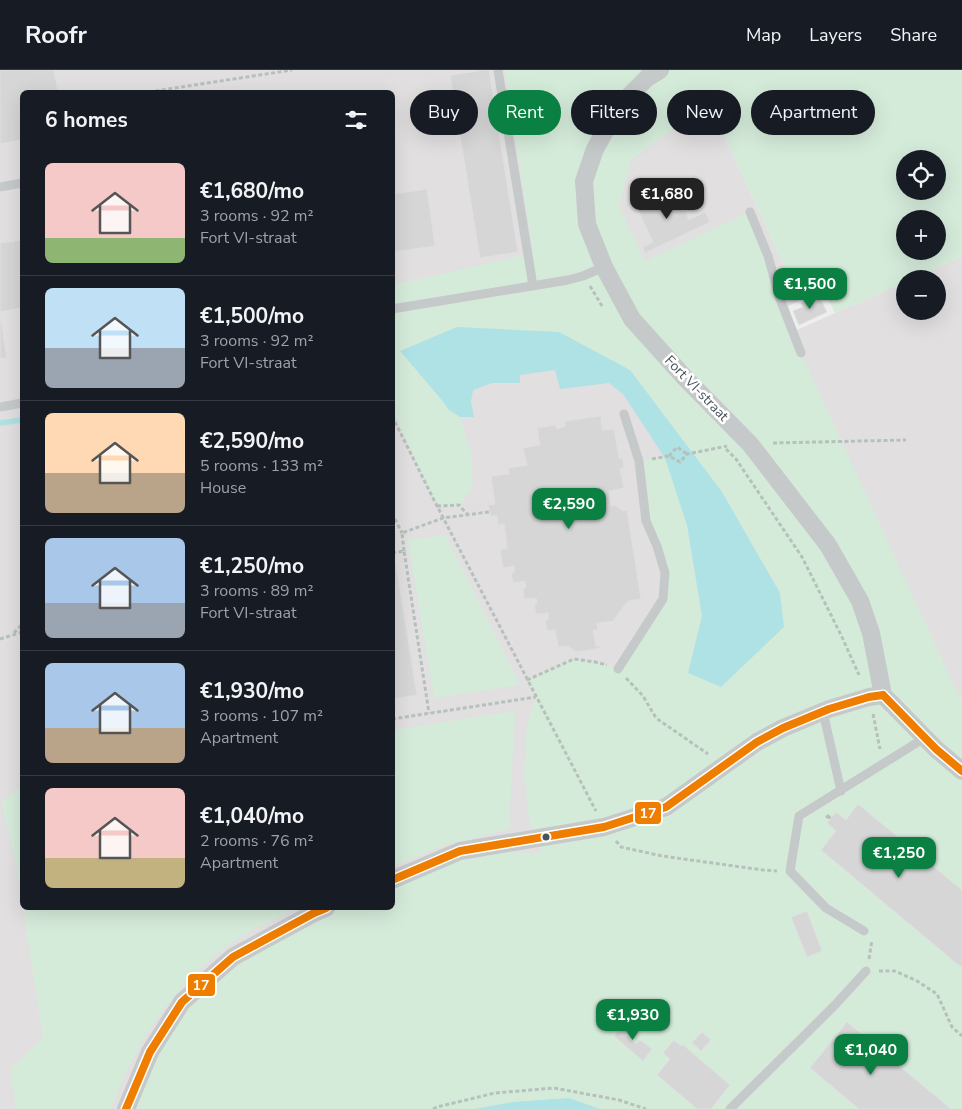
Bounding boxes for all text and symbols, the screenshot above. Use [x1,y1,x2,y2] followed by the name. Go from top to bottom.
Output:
[25,19,87,51] text: Roofr
[746,23,781,47] text: Map
[809,23,862,47] text: Layers
[890,23,937,47] text: Share
[410,90,478,135] chip: Buy
[488,90,561,135] chip: Rent
[571,90,657,135] chip: Filters
[667,90,741,135] chip: New
[751,90,875,135] chip: Apartment
[45,106,128,134] text: 6 homes
[342,106,370,134] icon: filters
[896,150,946,320] map controls
[896,150,946,200] button: locate
[200,177,304,205] text: €1,680/mo
[626,178,708,220] pin: €1,680
[85,183,145,243] icon: home
[641,183,693,205] text: €1,680
[200,205,313,227] text: 3 rooms · 92 m²
[896,210,946,260] button: +
[200,227,297,249] text: Fort VI-straat
[769,268,851,310] pin: €1,500
[896,270,946,320] button: −
[784,273,836,295] text: €1,500
[200,302,304,330] text: €1,500/mo
[85,308,145,368] icon: home
[200,330,313,352] text: 3 rooms · 92 m²
[660,351,733,425] street label: Fort VI-straat
[200,352,297,374] text: Fort VI-straat
[200,427,304,455] text: €2,590/mo
[85,433,145,493] icon: home
[200,455,323,477] text: 5 rooms · 133 m²
[200,477,246,499] text: House
[528,488,610,530] pin: €2,590
[543,493,595,515] text: €2,590
[200,552,304,580] text: €1,250/mo
[85,558,145,618] icon: home
[200,580,313,602] text: 3 rooms · 89 m²
[200,602,297,624] text: Fort VI-straat
[200,677,304,705] text: €1,930/mo
[85,683,145,743] icon: home
[200,705,323,727] text: 3 rooms · 107 m²
[200,727,278,749] text: Apartment
[634,801,662,825] line badge: 17
[200,802,304,830] text: €1,040/mo
[640,804,656,823] text: 17
[85,808,145,868] icon: home
[200,830,313,852] text: 2 rooms · 76 m²
[541,832,551,842] unlabelled marker
[858,836,940,879] pin: €1,250
[873,842,925,864] text: €1,250
[200,852,278,874] text: Apartment
[187,973,216,997] line badge: 17
[193,976,209,995] text: 17
[592,998,674,1041] pin: €1,930
[607,1004,659,1026] text: €1,930
[830,1034,912,1076] pin: €1,040
[845,1039,897,1061] text: €1,040

